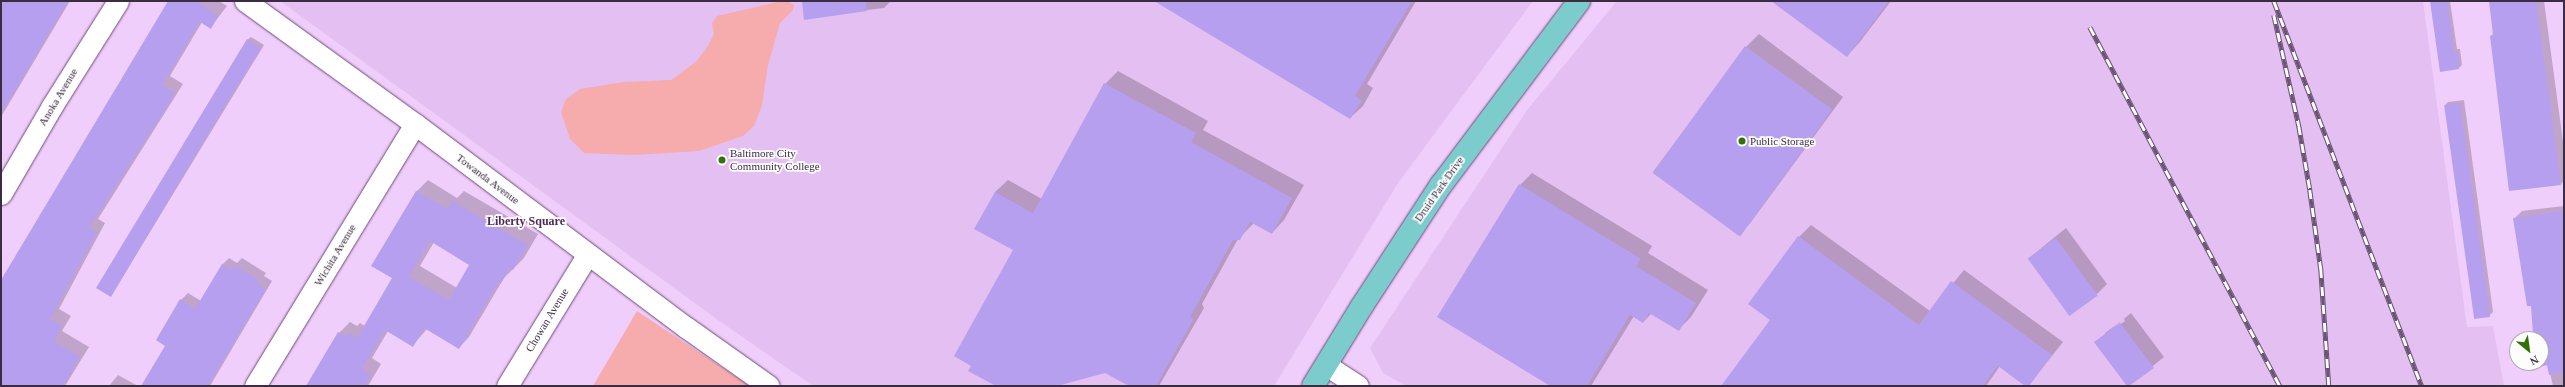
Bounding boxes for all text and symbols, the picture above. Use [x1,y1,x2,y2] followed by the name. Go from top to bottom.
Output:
[35,66,81,128] street label: Anoka Avenue
[1750,134,1814,148] place label: Public Storage
[1737,136,1747,146] marker: Public Storage
[730,147,820,173] place label: Baltimore City Community College
[454,151,522,207] street label: Towanda Avenue
[1412,154,1466,224] street label: Druid Park Drive
[717,155,727,165] marker: Baltimore City Community College
[487,215,565,229] district label: Liberty Square
[311,221,359,289] street label: Wichita Avenue
[523,285,571,355] street label: Chowan Avenue
[2509,331,2549,371] north arrow
[2528,353,2541,368] text: N

